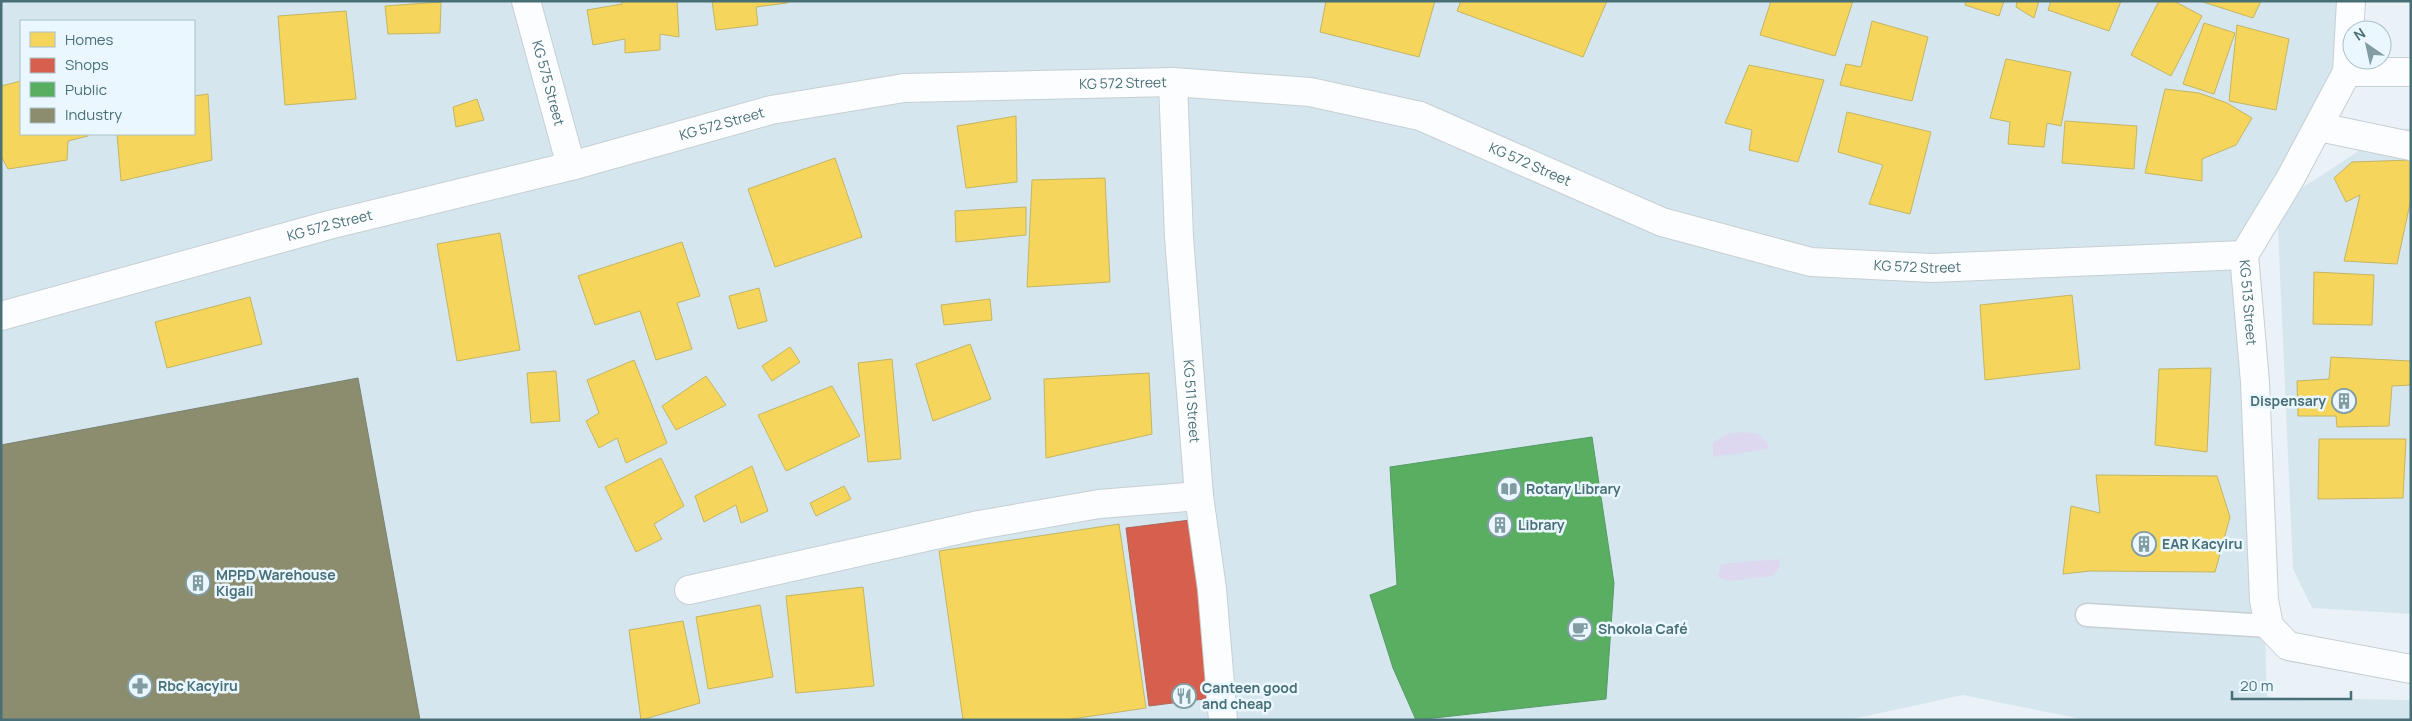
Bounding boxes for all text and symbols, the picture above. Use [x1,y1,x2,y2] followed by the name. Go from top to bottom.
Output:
[20,20,195,135] legend
[2342,20,2392,70] north arrow
[2350,23,2369,44] text: N
[65,29,114,50] text: Homes
[528,38,570,128] street label: KG 575 Street
[65,54,109,75] text: Shops
[1079,72,1167,93] street label: KG 572 Street
[65,79,107,100] text: Public
[677,102,767,144] street label: KG 572 Street
[65,104,122,125] text: Industry
[1486,137,1574,190] street label: KG 572 Street
[285,205,375,245] street label: KG 572 Street
[1873,255,1962,277] street label: KG 572 Street
[2235,259,2262,347] street label: KG 513 Street
[1180,359,1205,444] street label: KG 511 Street
[2331,388,2357,414] building icon: Dispensary
[2250,391,2326,410] place label: Dispensary
[1496,476,1522,502] library icon: Rotary Library
[1526,479,1621,498] place label: Rotary Library
[1487,512,1513,538] building icon: Library
[1518,515,1565,534] place label: Library
[2131,531,2157,557] building icon: EAR Kacyiru
[2162,534,2243,553] place label: EAR Kacyiru
[216,565,336,600] place label: MPPD Warehouse Kigali
[185,570,211,596] building icon: MPPD Warehouse Kigali
[1567,616,1593,642] cafe icon: Shokola Café
[1598,619,1688,638] place label: Shokola Café
[2232,668,2351,700] scale bar
[127,673,153,699] pharmacy icon: Rbc Kacyiru
[2240,675,2273,696] text: 20 m
[158,676,238,695] place label: Rbc Kacyiru
[1202,678,1298,713] place label: Canteen good and cheap
[1171,683,1197,709] restaurant icon: Canteen good and cheap

